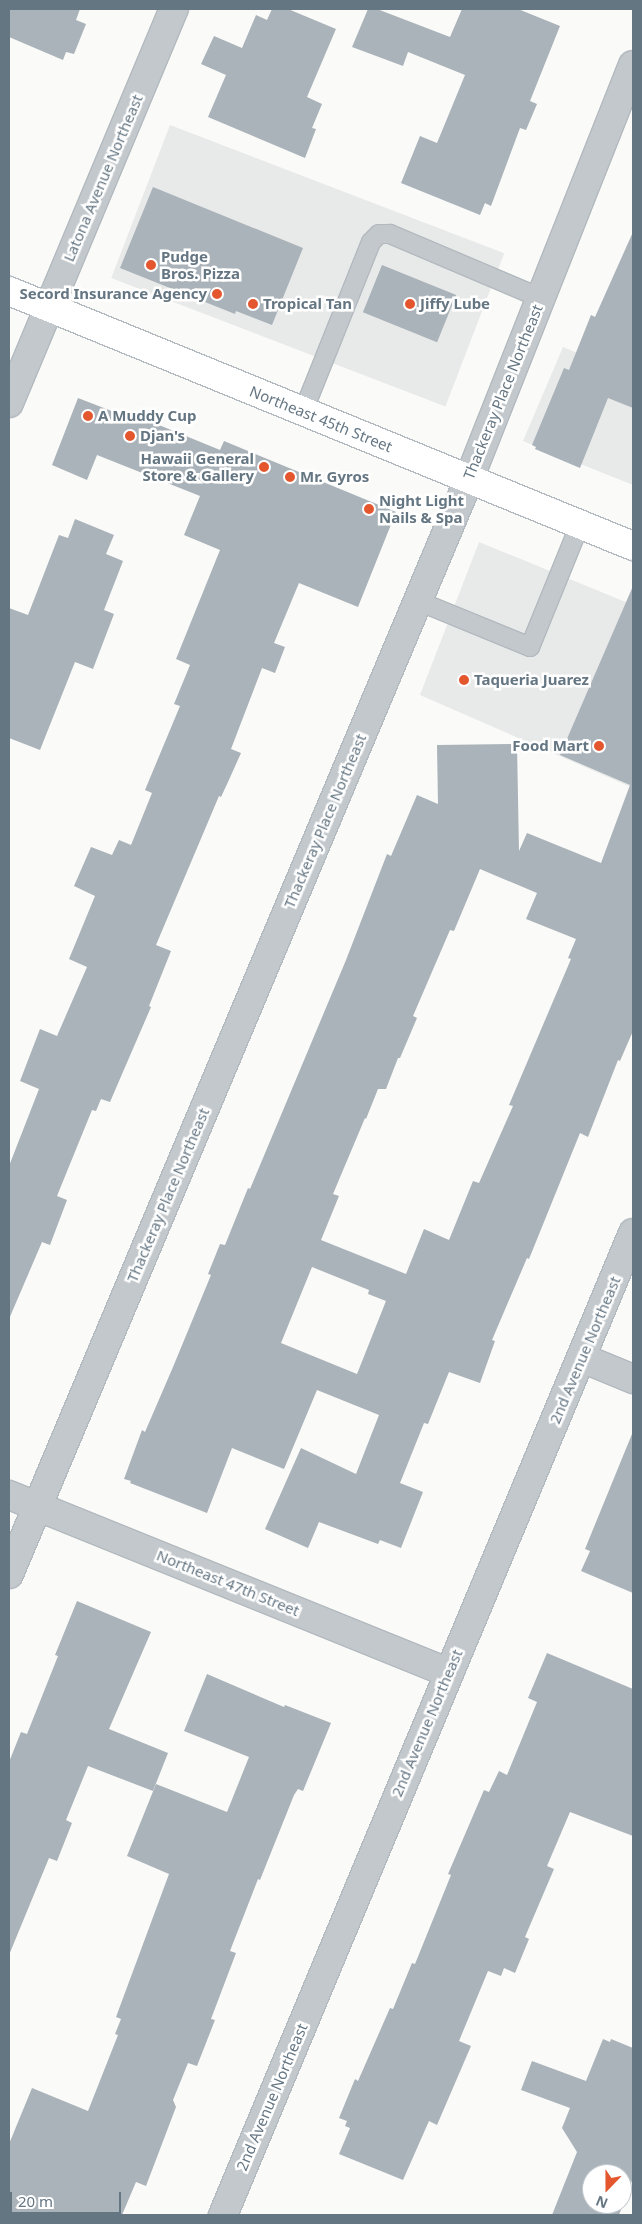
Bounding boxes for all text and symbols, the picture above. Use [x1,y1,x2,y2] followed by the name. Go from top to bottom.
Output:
[60,92,146,264] street label: Latona Avenue Northeast
[161,247,240,282] place label: Pudge Bros. Pizza
[145,259,157,271] marker: Pudge Bros. Pizza
[19,285,207,303] place label: Secord Insurance Agency
[211,288,223,300] marker: Secord Insurance Agency
[263,295,352,313] place label: Tropical Tan
[420,295,490,313] place label: Jiffy Lube
[247,298,259,310] marker: Tropical Tan
[404,298,416,310] marker: Jiffy Lube
[460,302,546,482] street label: Thackeray Place Northeast
[247,382,395,456] street label: Northeast 45th Street
[98,407,196,425] place label: A Muddy Cup
[82,410,94,422] marker: A Muddy Cup
[140,427,185,445] place label: Djan's
[124,430,136,442] marker: Djan's
[140,449,254,484] place label: Hawaii General Store & Gallery
[258,461,270,473] marker: Hawaii General Store & Gallery
[300,468,369,486] place label: Mr. Gyros
[284,471,296,483] marker: Mr. Gyros
[379,491,464,526] place label: Night Light Nails & Spa
[363,503,375,515] marker: Night Light Nails & Spa
[474,671,589,689] place label: Taqueria Juarez
[458,674,470,686] marker: Taqueria Juarez
[280,731,370,911] street label: Thackeray Place Northeast
[512,737,589,755] place label: Food Mart
[593,740,605,752] marker: Food Mart
[123,1105,213,1285] street label: Thackeray Place Northeast
[546,1274,624,1426] street label: 2nd Avenue Northeast
[154,1546,302,1620] street label: Northeast 47th Street
[388,1647,466,1799] street label: 2nd Avenue Northeast
[233,2021,311,2173] street label: 2nd Avenue Northeast
[582,2164,632,2214] north arrow
[12,2182,124,2214] scale bar
[18,2191,53,2211] text: 20 m
[593,2192,610,2213] text: N

